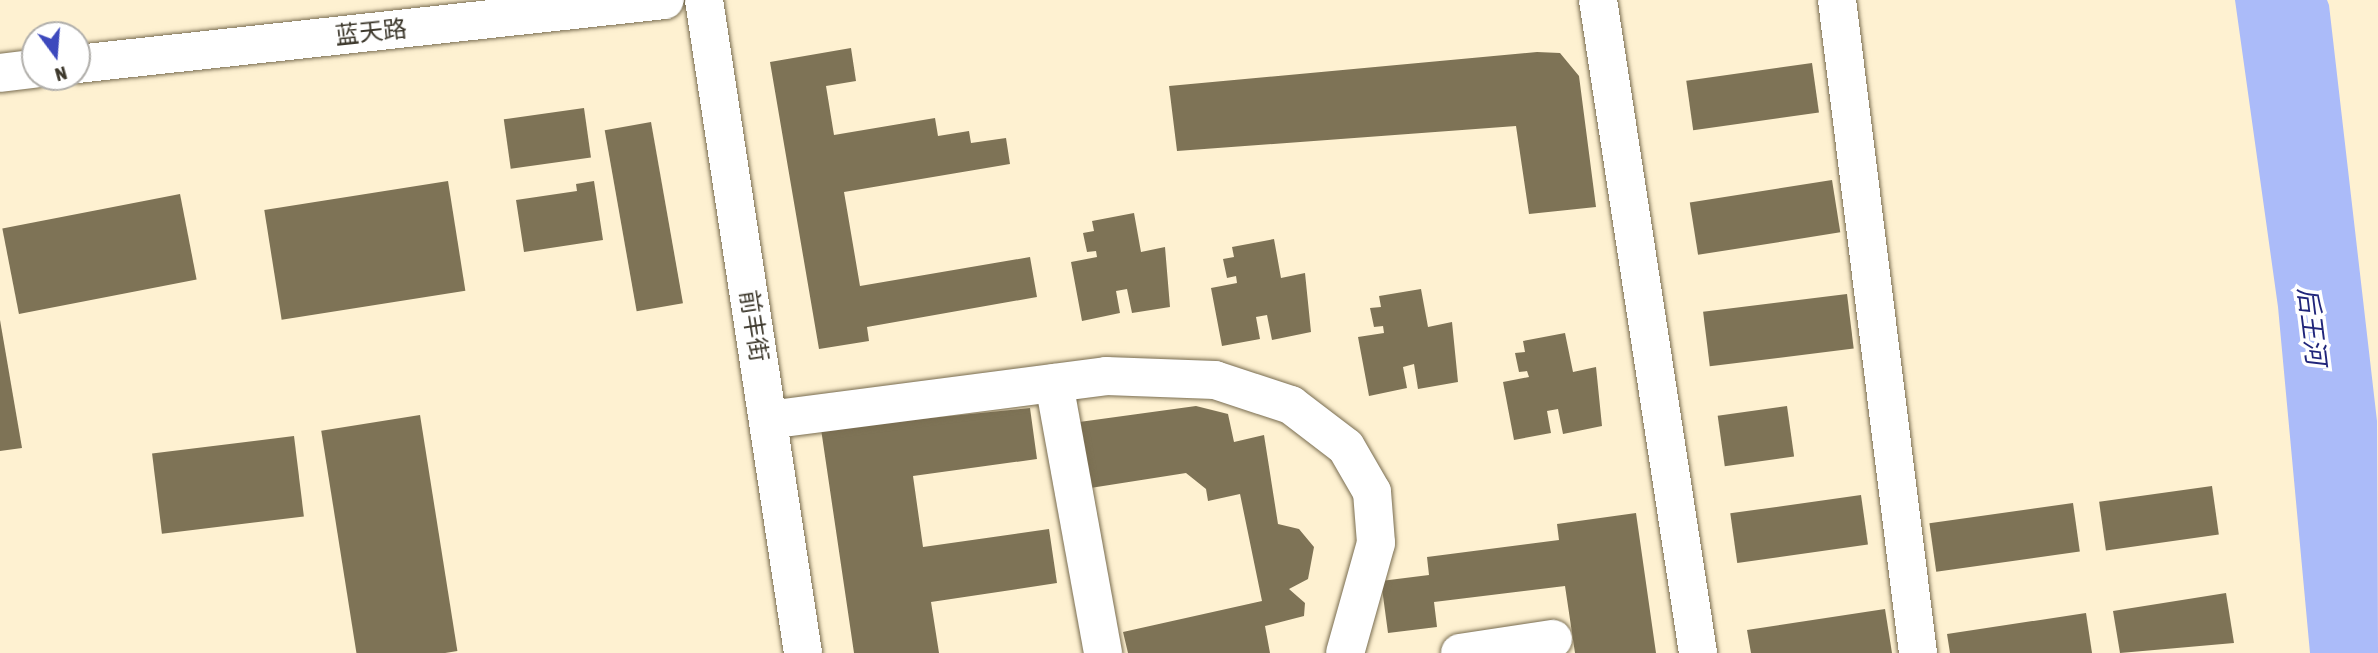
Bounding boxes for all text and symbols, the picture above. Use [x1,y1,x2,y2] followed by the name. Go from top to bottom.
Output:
[334,14,408,50] street label: 蓝天路
[21,21,91,91] north arrow
[53,62,70,86] text: N
[2291,285,2331,367] water label: 后王河
[734,288,774,364] street label: 前丰街

